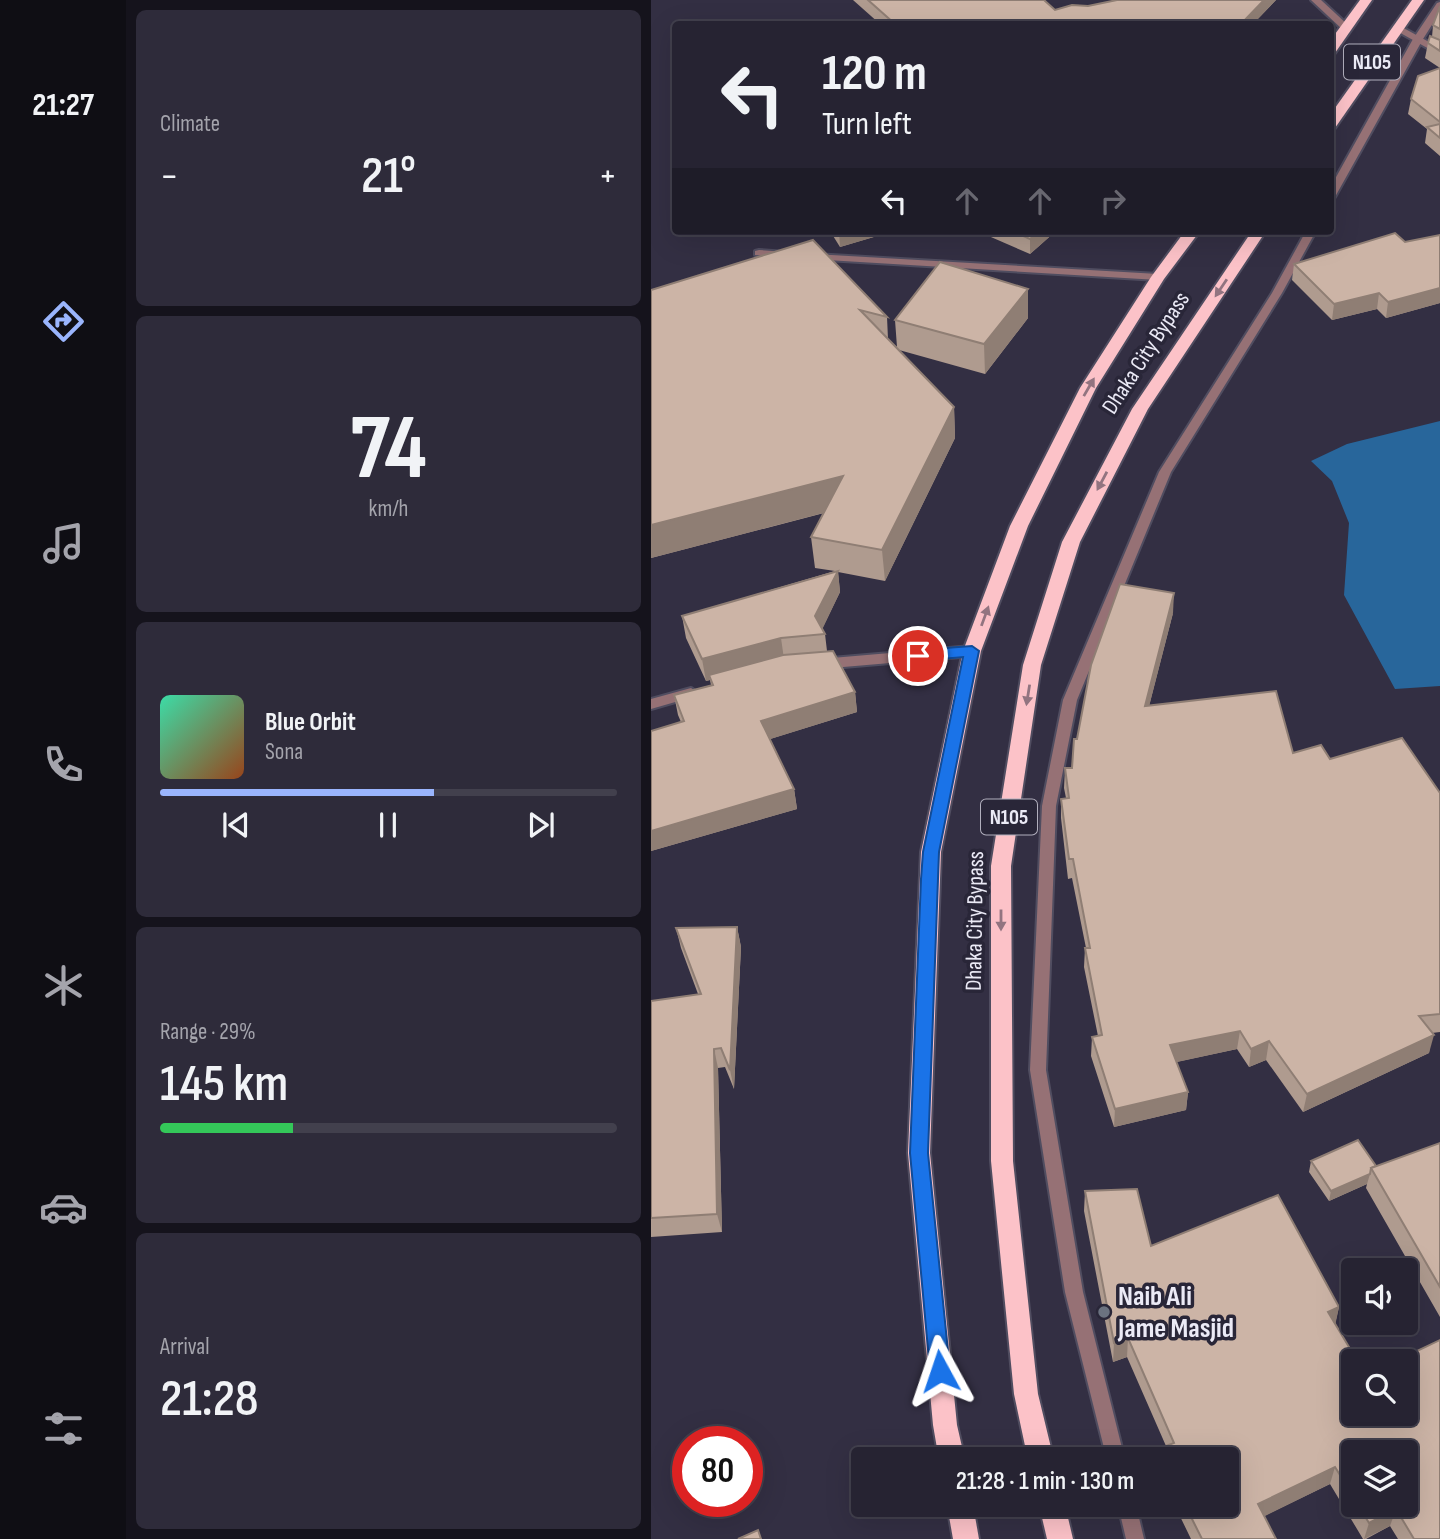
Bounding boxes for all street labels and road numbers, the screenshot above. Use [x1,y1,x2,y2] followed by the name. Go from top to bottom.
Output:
[1344,44,1400,80] road number: N105
[1096,287,1196,419] street label: Dhaka City Bypass
[981,800,1037,834] road number: N105
[960,851,990,991] street label: Dhaka City Bypass

